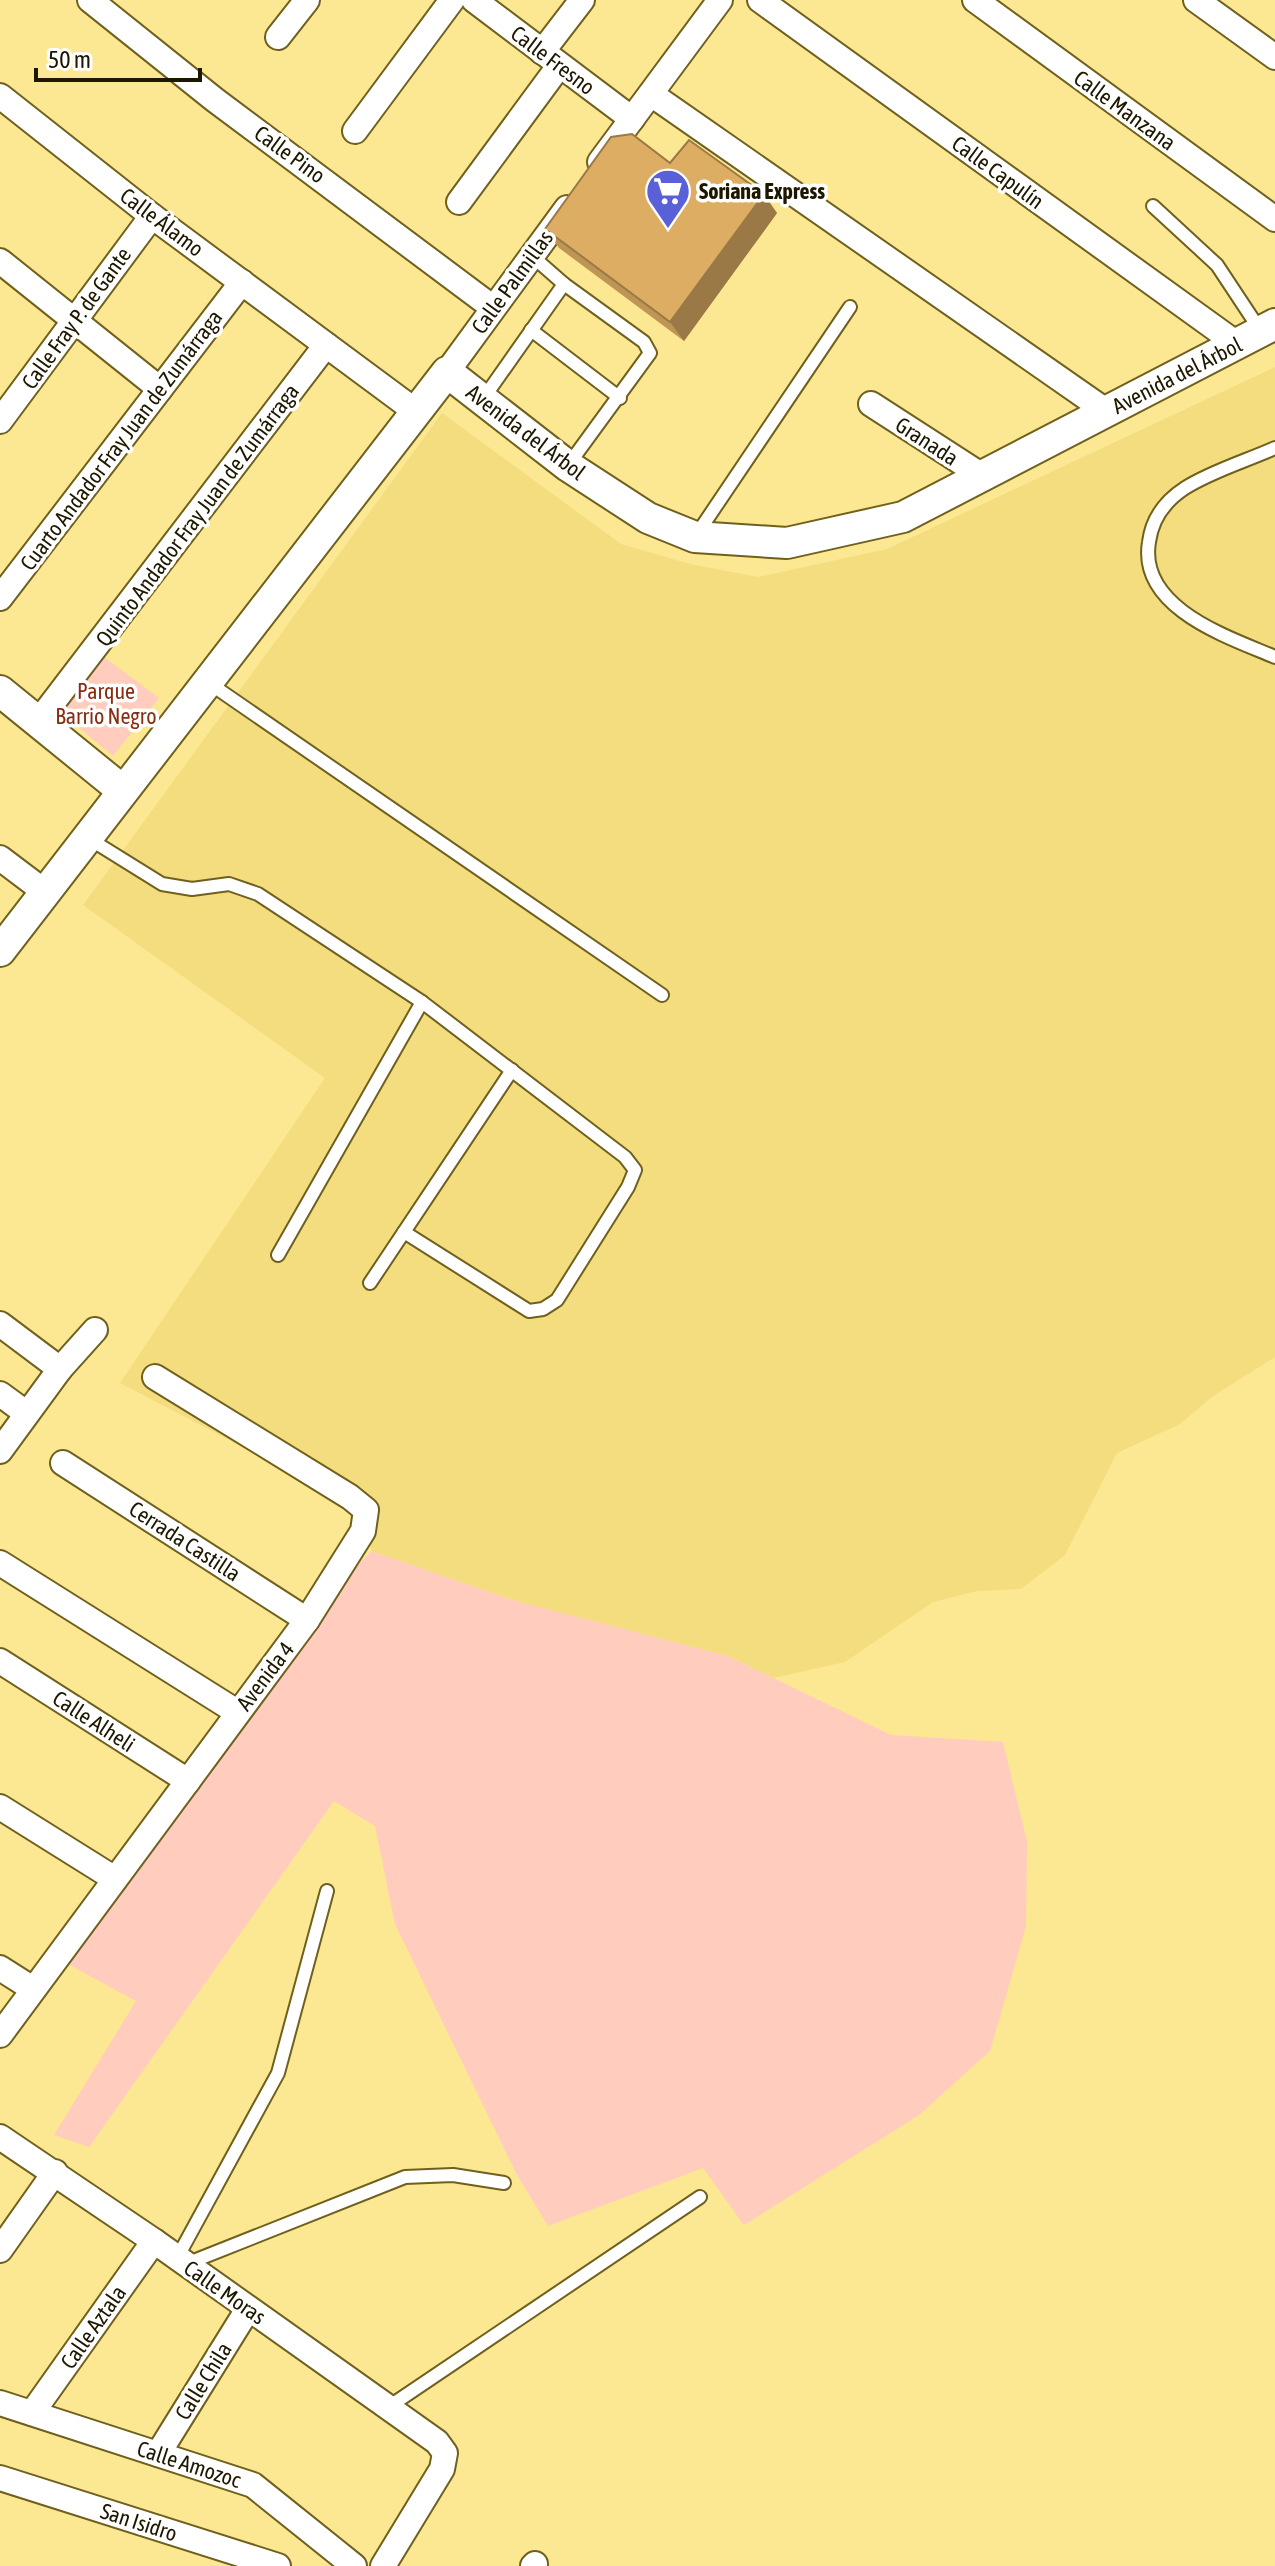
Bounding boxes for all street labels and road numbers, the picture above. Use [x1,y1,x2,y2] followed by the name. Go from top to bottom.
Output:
[506,20,600,100] street label: Calle Fresno
[1069,64,1181,156] street label: Calle Manzana
[250,120,330,188] street label: Calle Pino
[947,130,1049,214] street label: Calle Capulín
[115,182,209,262] street label: Calle Álamo
[466,225,558,339] street label: Calle Palmillas
[16,242,136,394] street label: Calle Fray P. de Gante
[15,305,227,575] street label: Cuarto Andador Fray Juan de Zumárraga
[1108,331,1246,419] street label: Avenida del Árbol
[90,379,304,651] street label: Quinto Andador Fray Juan de Zumárraga
[461,379,591,485] street label: Avenida del Árbol
[891,411,963,471] street label: Granada
[124,1495,246,1587] street label: Cerrada Castilla
[231,1636,299,1716] street label: Avenida 4
[48,1685,140,1757] street label: Calle Alheli
[179,2254,271,2330] street label: Calle Moras
[55,2280,131,2374] street label: Calle Aztala
[169,2338,237,2424] street label: Calle Chila
[134,2435,245,2493] street label: Calle Amozoc
[97,2497,181,2547] street label: San Isidro

